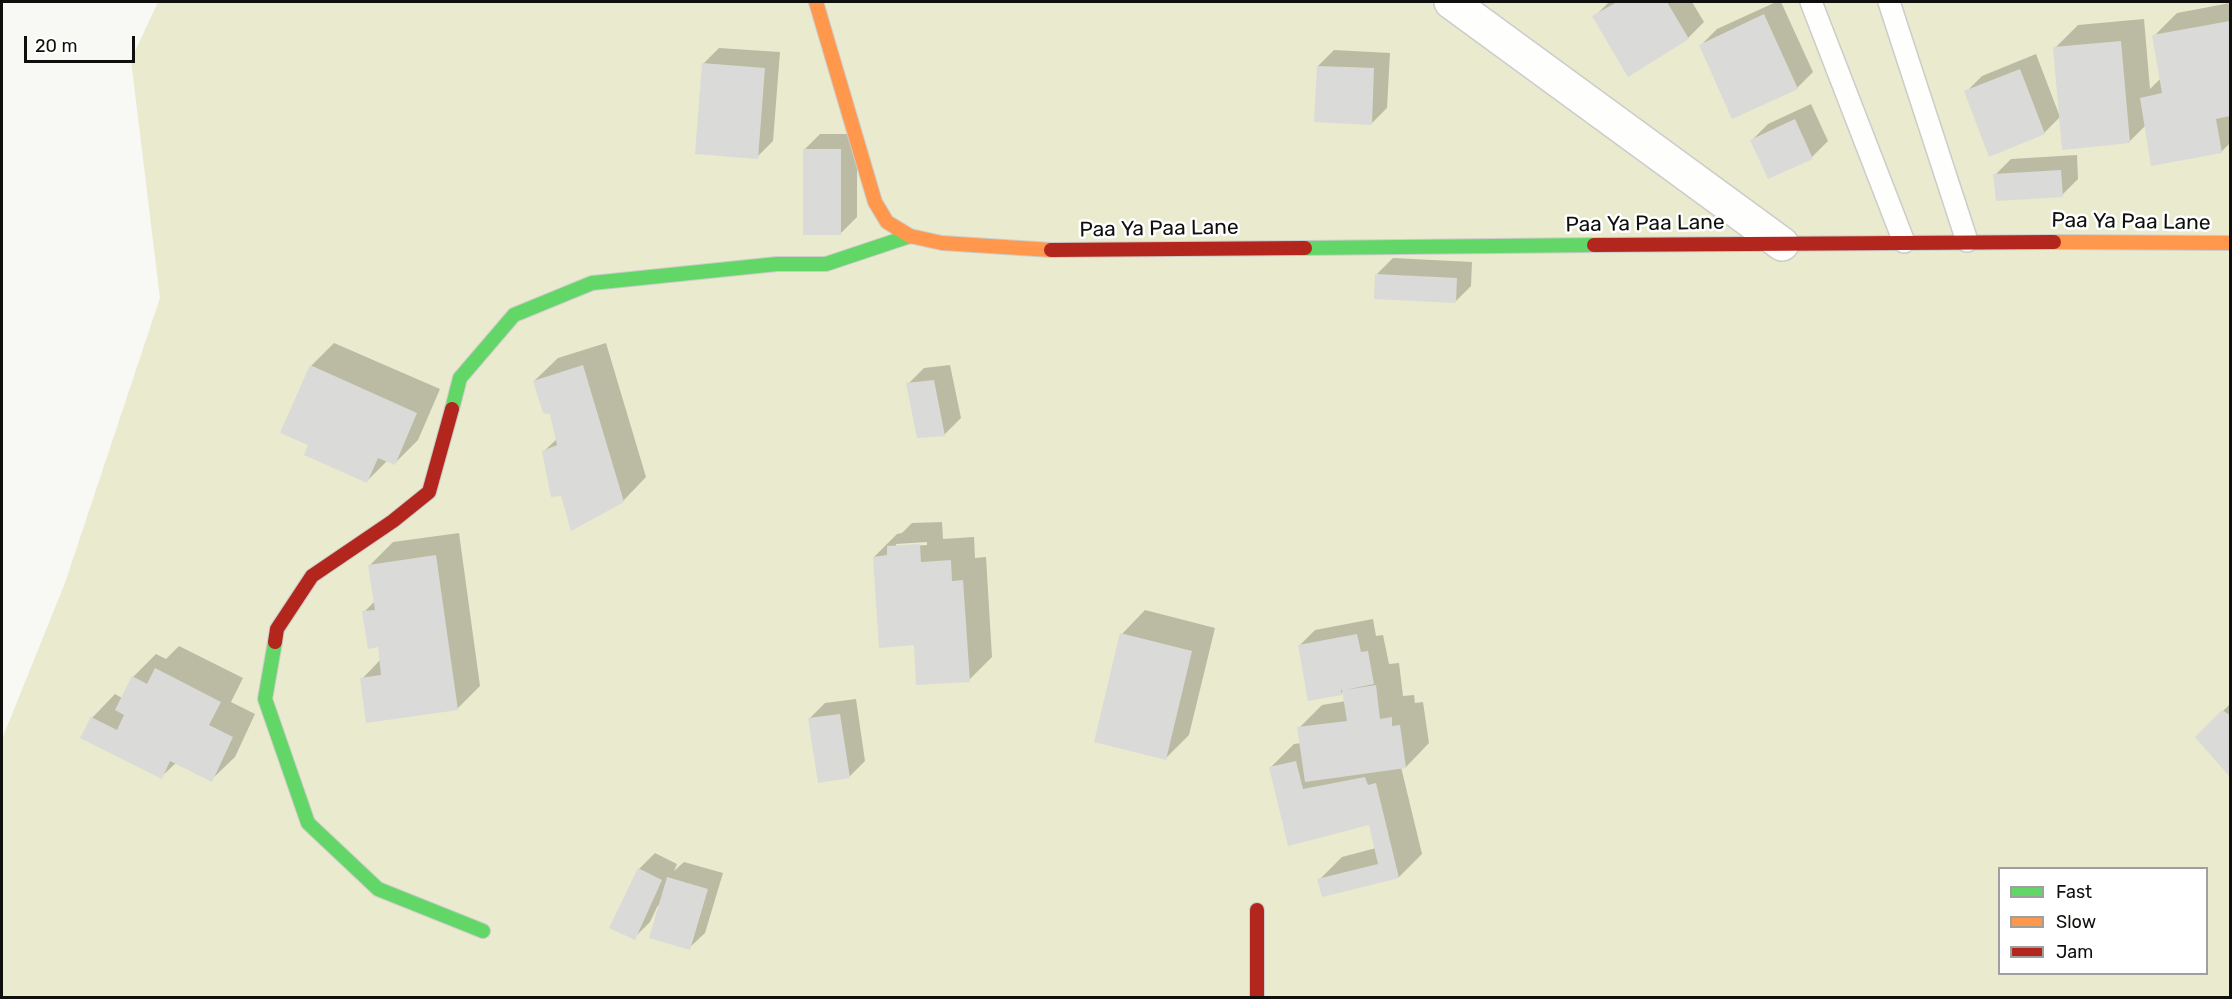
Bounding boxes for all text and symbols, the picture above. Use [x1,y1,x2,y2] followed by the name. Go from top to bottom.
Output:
[27,24,138,62] scale bar
[35,35,77,57] text: 20 m
[2051,208,2211,236] street label: Paa Ya Paa Lane
[1565,210,1725,238] street label: Paa Ya Paa Lane
[1079,215,1239,243] street label: Paa Ya Paa Lane
[1998,867,2208,975] legend
[2056,881,2092,903] text: Fast
[2056,911,2096,933] text: Slow
[2056,941,2093,963] text: Jam

